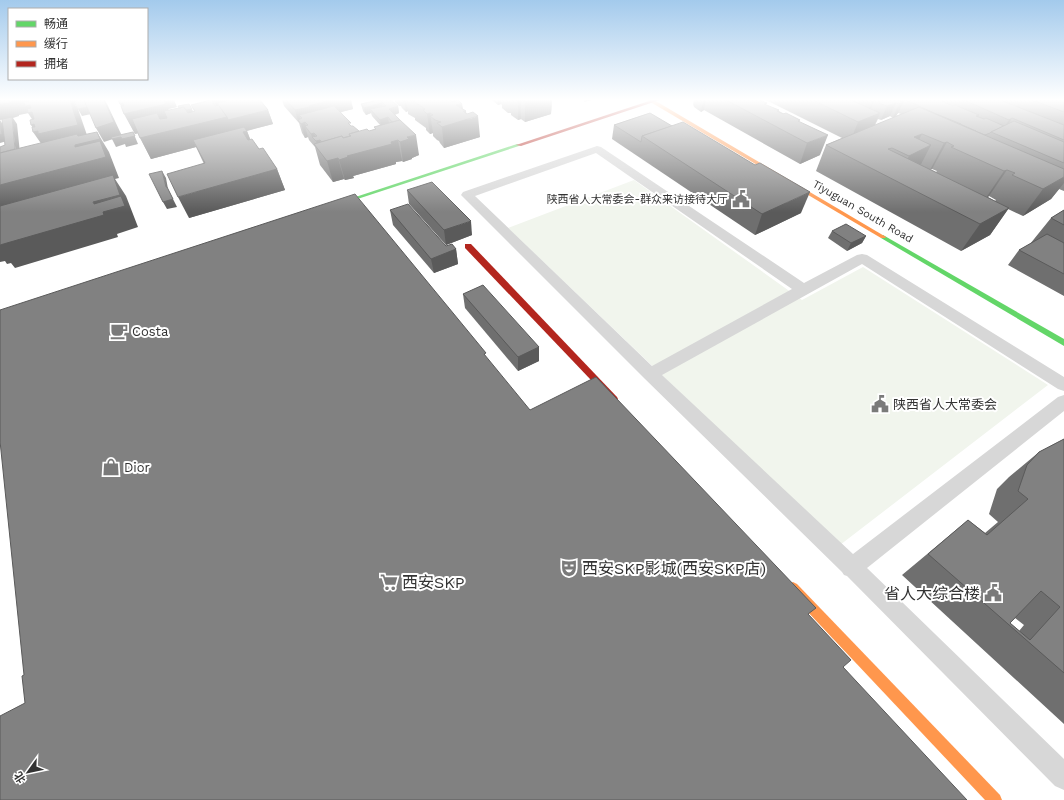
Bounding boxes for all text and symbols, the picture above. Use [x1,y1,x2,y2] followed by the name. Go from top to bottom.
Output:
[8,8,148,80] legend
[44,17,68,31] text: 畅通
[44,37,68,51] text: 缓行
[44,57,68,71] text: 拥堵
[810,177,915,245] street label: Tiyuguan South Road
[731,189,751,209] public building icon: 陕西省人大常委会-群众来访接待大厅
[546,193,728,206] place label: 陕西省人大常委会-群众来访接待大厅
[109,321,129,341] cafe icon: Costa
[132,324,169,339] place label: Costa
[870,394,890,414] public building icon: 陕西省人大常委会
[893,397,997,412] place label: 陕西省人大常委会
[101,457,121,477] shop icon: Dior
[124,460,150,475] place label: Dior
[559,558,579,578] theatre icon: 西安SKP影城(西安SKP店)
[582,559,766,578] place label: 西安SKP影城(西安SKP店)
[379,572,399,592] supermarket icon: 西安SKP
[402,573,465,592] place label: 西安SKP
[983,583,1003,603] public building icon: 省人大综合楼
[884,584,980,603] place label: 省人大综合楼
[8,752,48,792] north arrow
[12,769,28,785] text: 北

